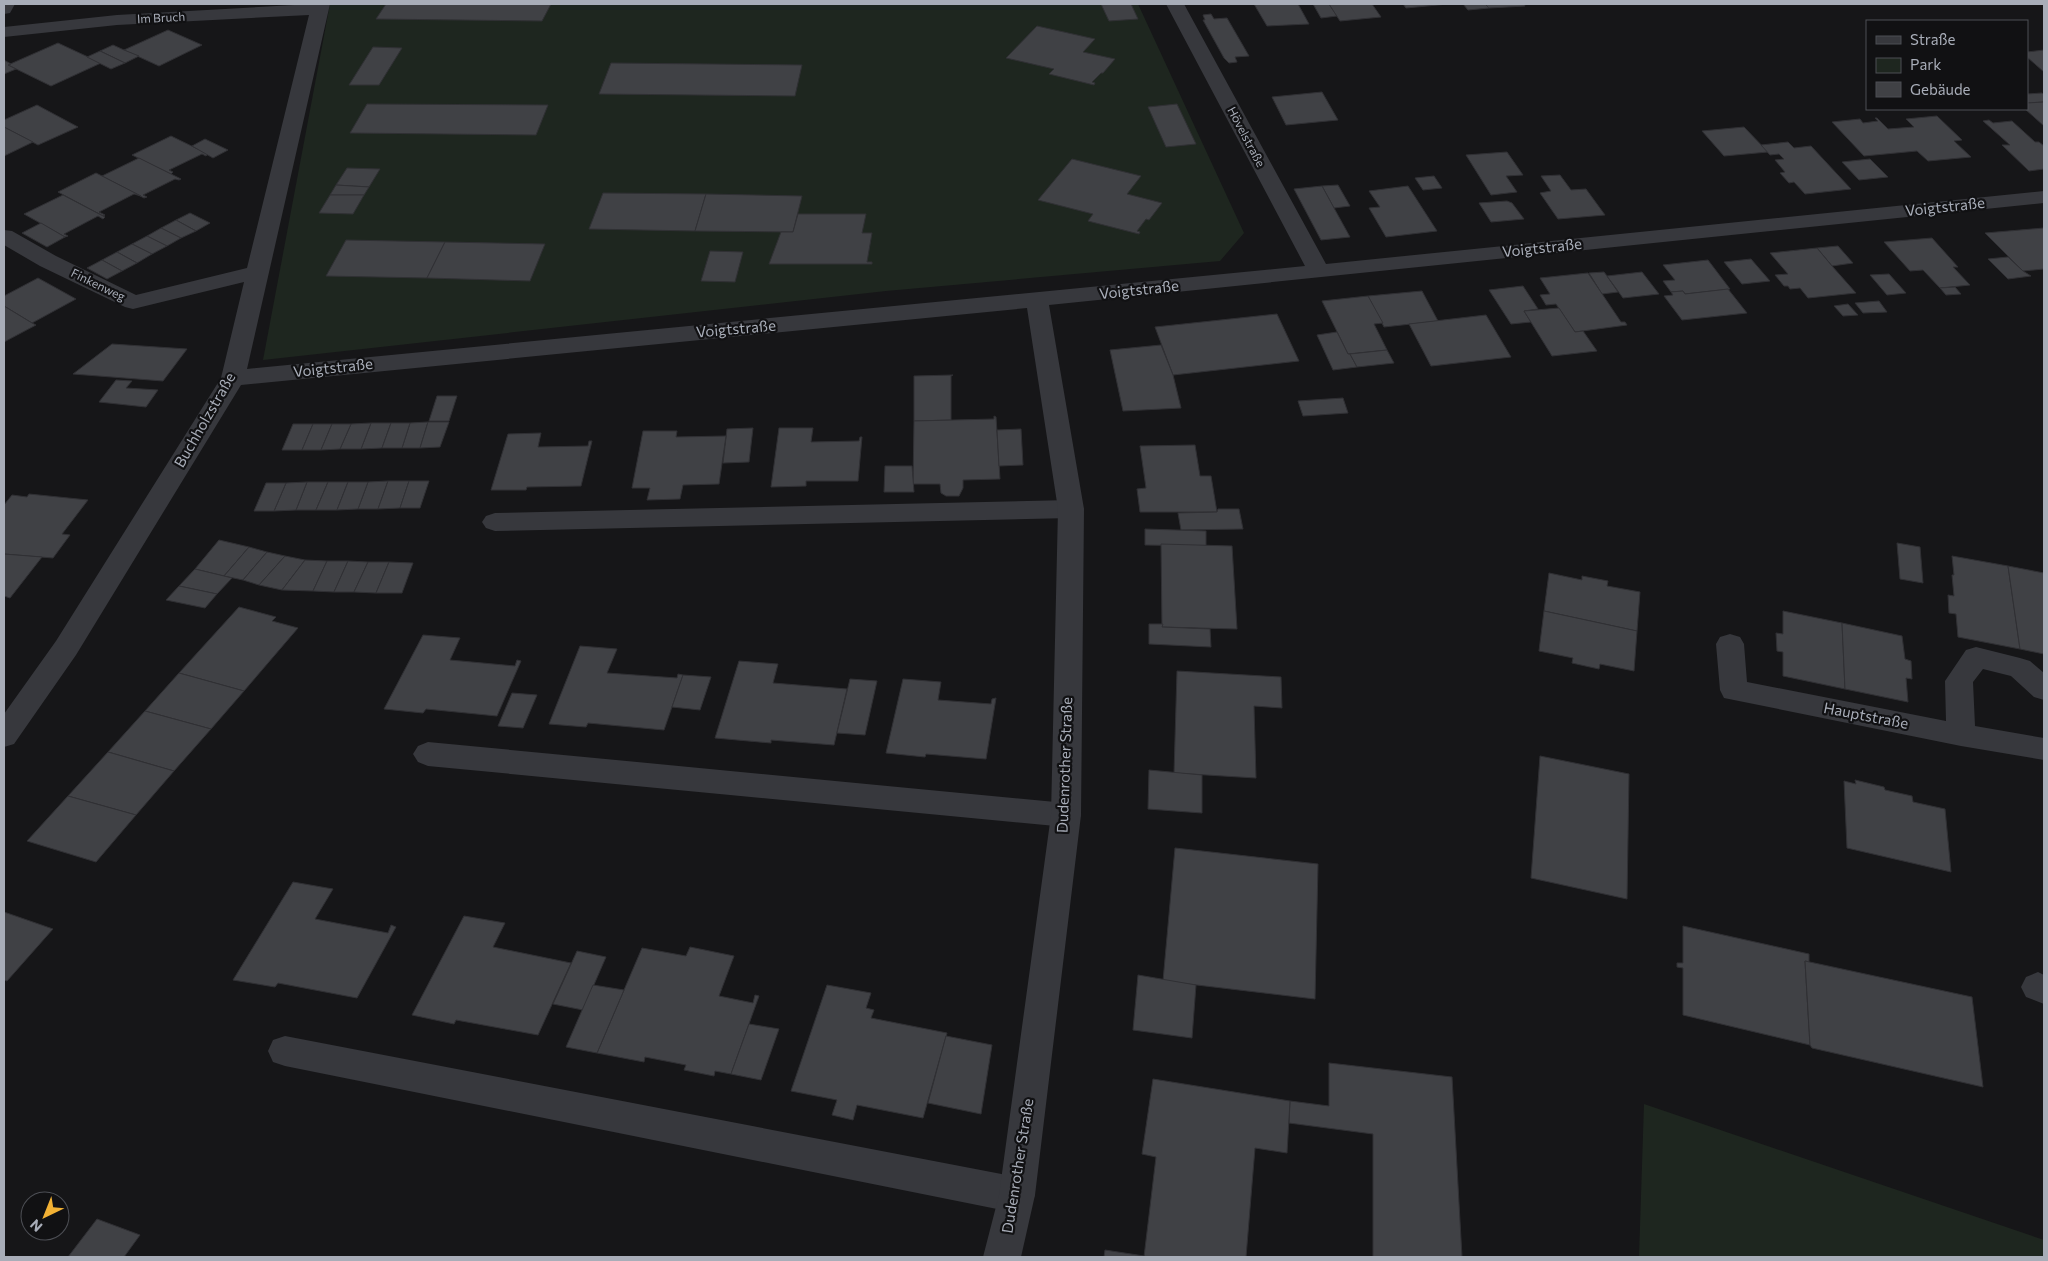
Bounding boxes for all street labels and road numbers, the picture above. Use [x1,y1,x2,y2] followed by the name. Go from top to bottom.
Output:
[137,9,185,25] street label: Im Bruch
[1225,104,1269,169] street label: Hövelstraße
[1904,193,1986,219] street label: Voigtstraße
[1501,234,1583,260] street label: Voigtstraße
[69,265,128,303] street label: Finkenweg
[1098,276,1180,302] street label: Voigtstraße
[695,316,777,340] street label: Voigtstraße
[292,354,374,380] street label: Voigtstraße
[170,369,239,470] street label: Buchholzstraße
[1053,697,1075,833] street label: Dudenrother Straße
[1822,698,1910,732] street label: Hauptstraße
[997,1097,1037,1235] street label: Dudenrother Straße

